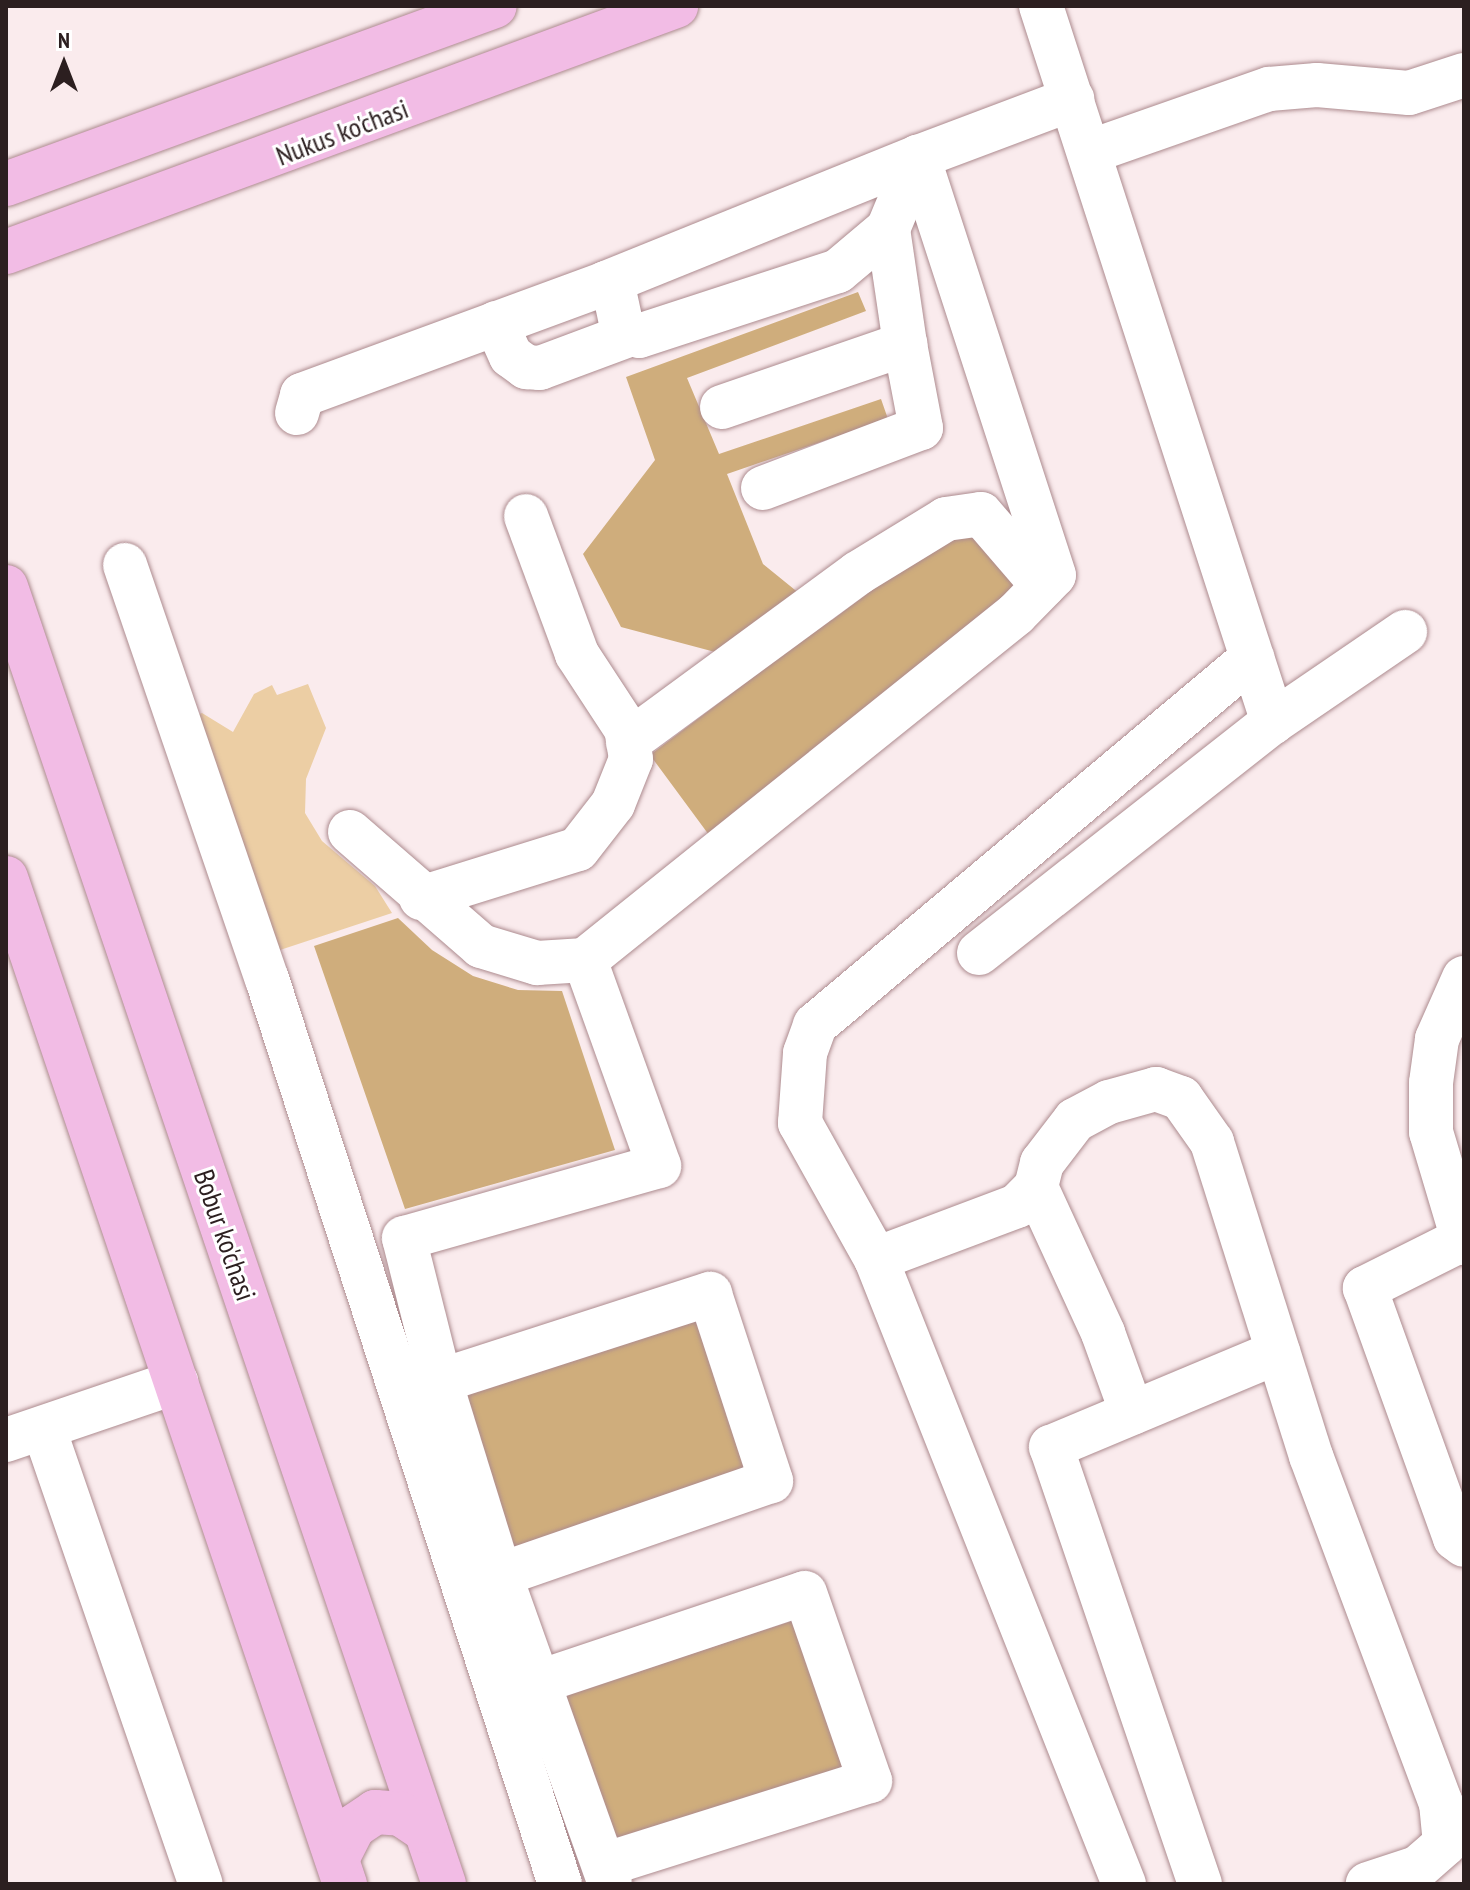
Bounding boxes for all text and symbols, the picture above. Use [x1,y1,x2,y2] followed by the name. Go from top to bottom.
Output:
[24,24,104,104] north arrow
[58,26,70,54] text: N
[271,91,413,173] street label: Nukus ko'chasi
[187,1165,263,1305] street label: Bobur ko'chasi

